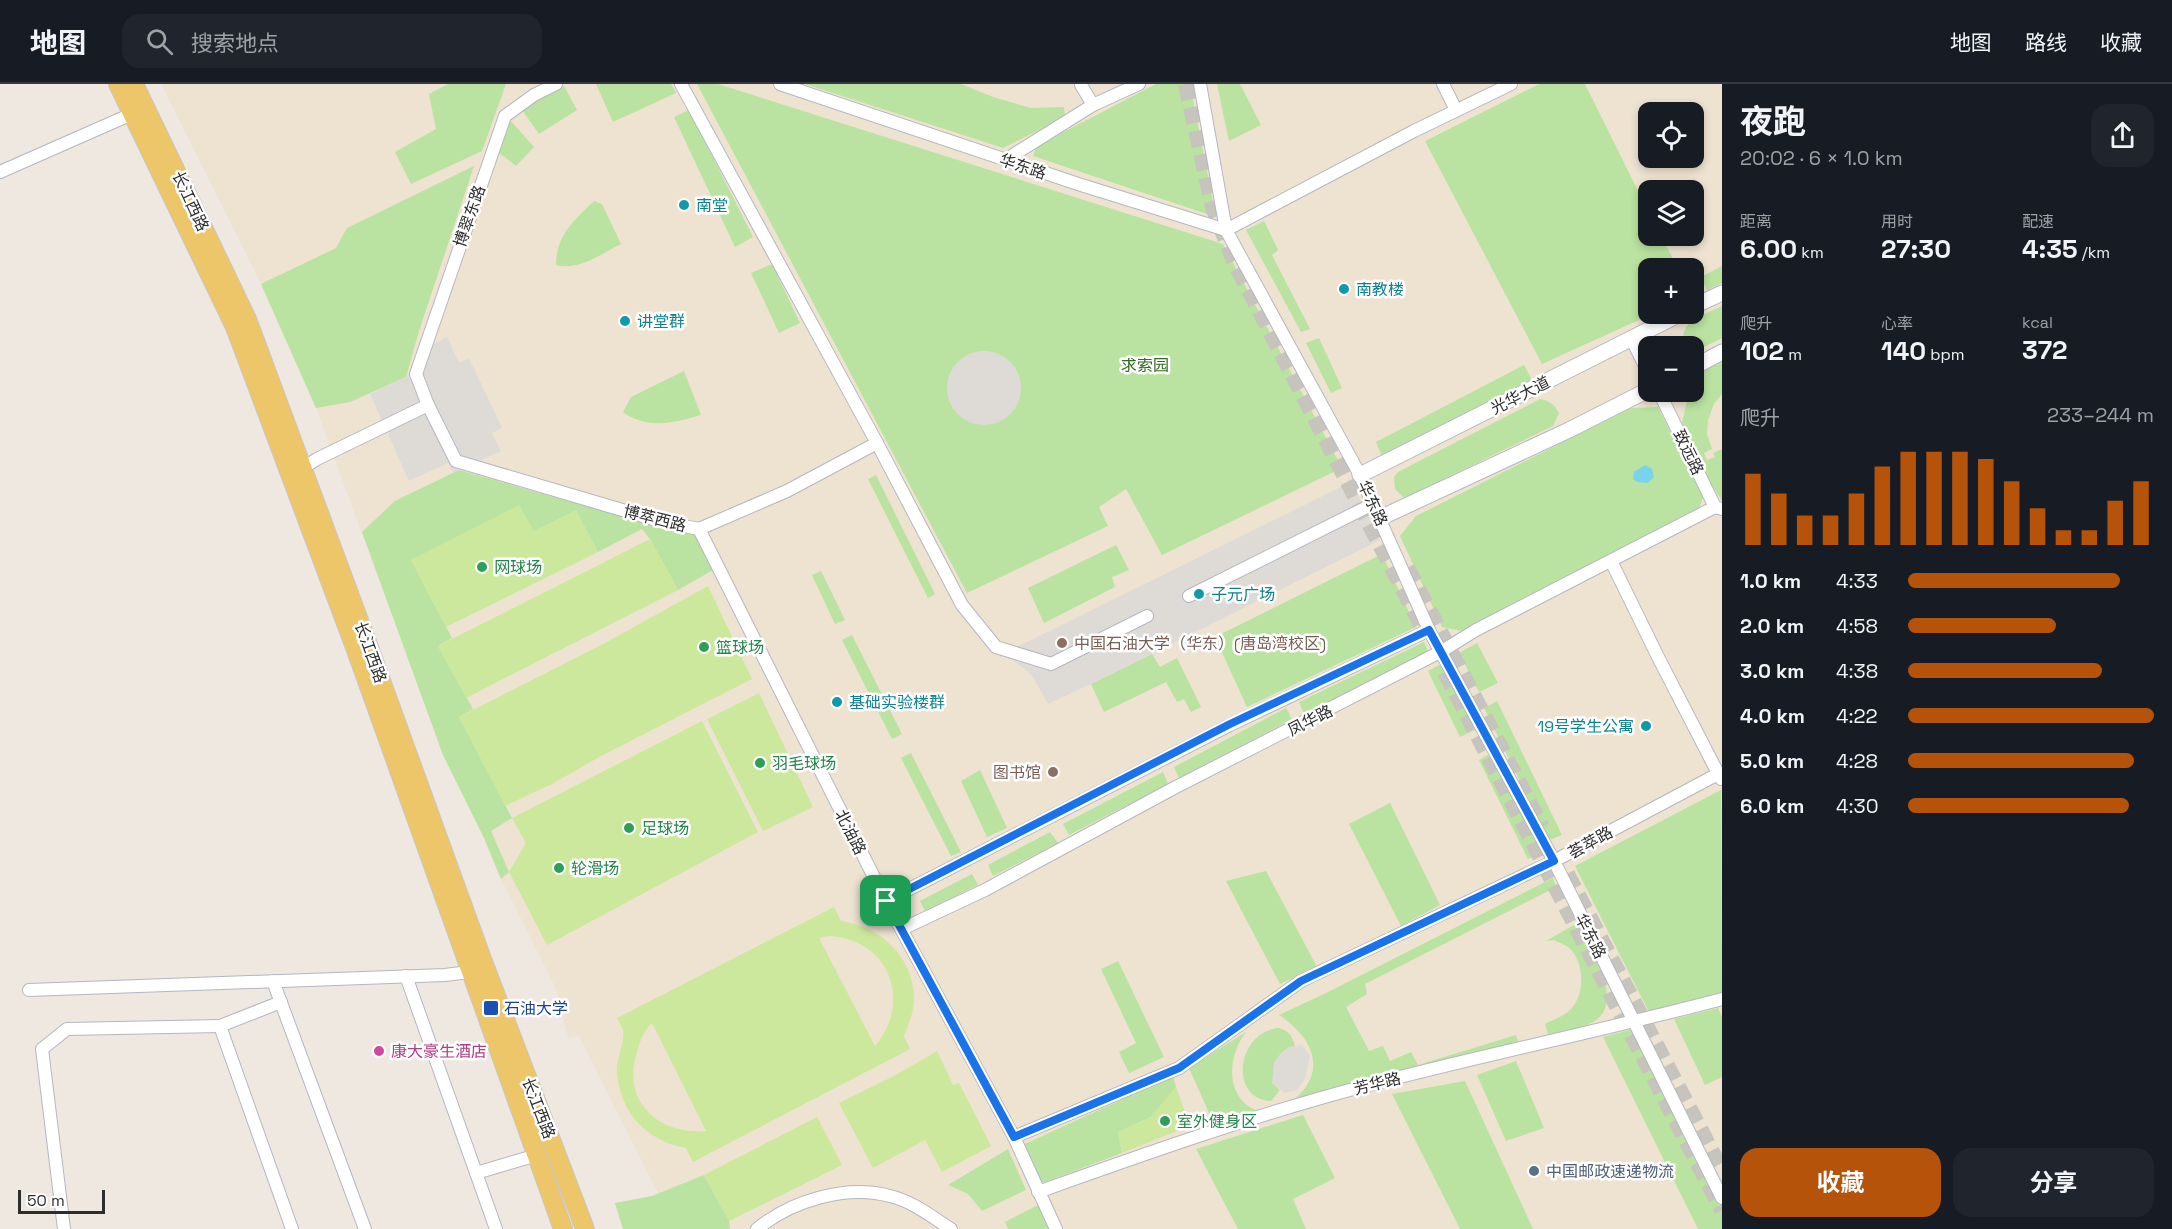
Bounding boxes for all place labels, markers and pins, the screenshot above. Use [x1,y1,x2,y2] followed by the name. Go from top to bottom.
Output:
[696,195,728,216] place label: 南堂
[677,198,691,212] marker: 南堂
[1356,279,1404,300] place label: 南教楼
[1337,282,1351,296] marker: 南教楼
[637,311,685,332] place label: 讲堂群
[618,314,632,328] marker: 讲堂群
[494,557,542,578] place label: 网球场
[475,560,489,574] marker: 网球场
[1211,584,1275,605] place label: 子元广场
[1192,587,1206,601] marker: 子元广场
[1074,633,1326,654] place label: 中国石油大学（华东）(唐岛湾校区)
[1055,636,1069,650] marker: 中国石油大学（华东）(唐岛湾校区)
[716,637,764,658] place label: 篮球场
[697,640,711,654] marker: 篮球场
[849,692,945,713] place label: 基础实验楼群
[830,695,844,709] marker: 基础实验楼群
[1538,716,1634,737] place label: 19号学生公寓
[1639,719,1653,733] marker: 19号学生公寓
[772,753,836,774] place label: 羽毛球场
[753,756,767,770] marker: 羽毛球场
[993,762,1041,783] place label: 图书馆
[1046,765,1060,779] marker: 图书馆
[641,818,689,839] place label: 足球场
[622,821,636,835] marker: 足球场
[571,858,619,879] place label: 轮滑场
[552,861,566,875] marker: 轮滑场
[860,875,911,926] pin
[504,998,568,1019] place label: 石油大学
[482,999,500,1017] marker: 石油大学
[391,1041,487,1062] place label: 康大豪生酒店
[372,1044,386,1058] marker: 康大豪生酒店
[1177,1111,1257,1132] place label: 室外健身区
[1158,1114,1172,1128] marker: 室外健身区
[1546,1161,1674,1182] place label: 中国邮政速递物流
[1527,1164,1541,1178] marker: 中国邮政速递物流

